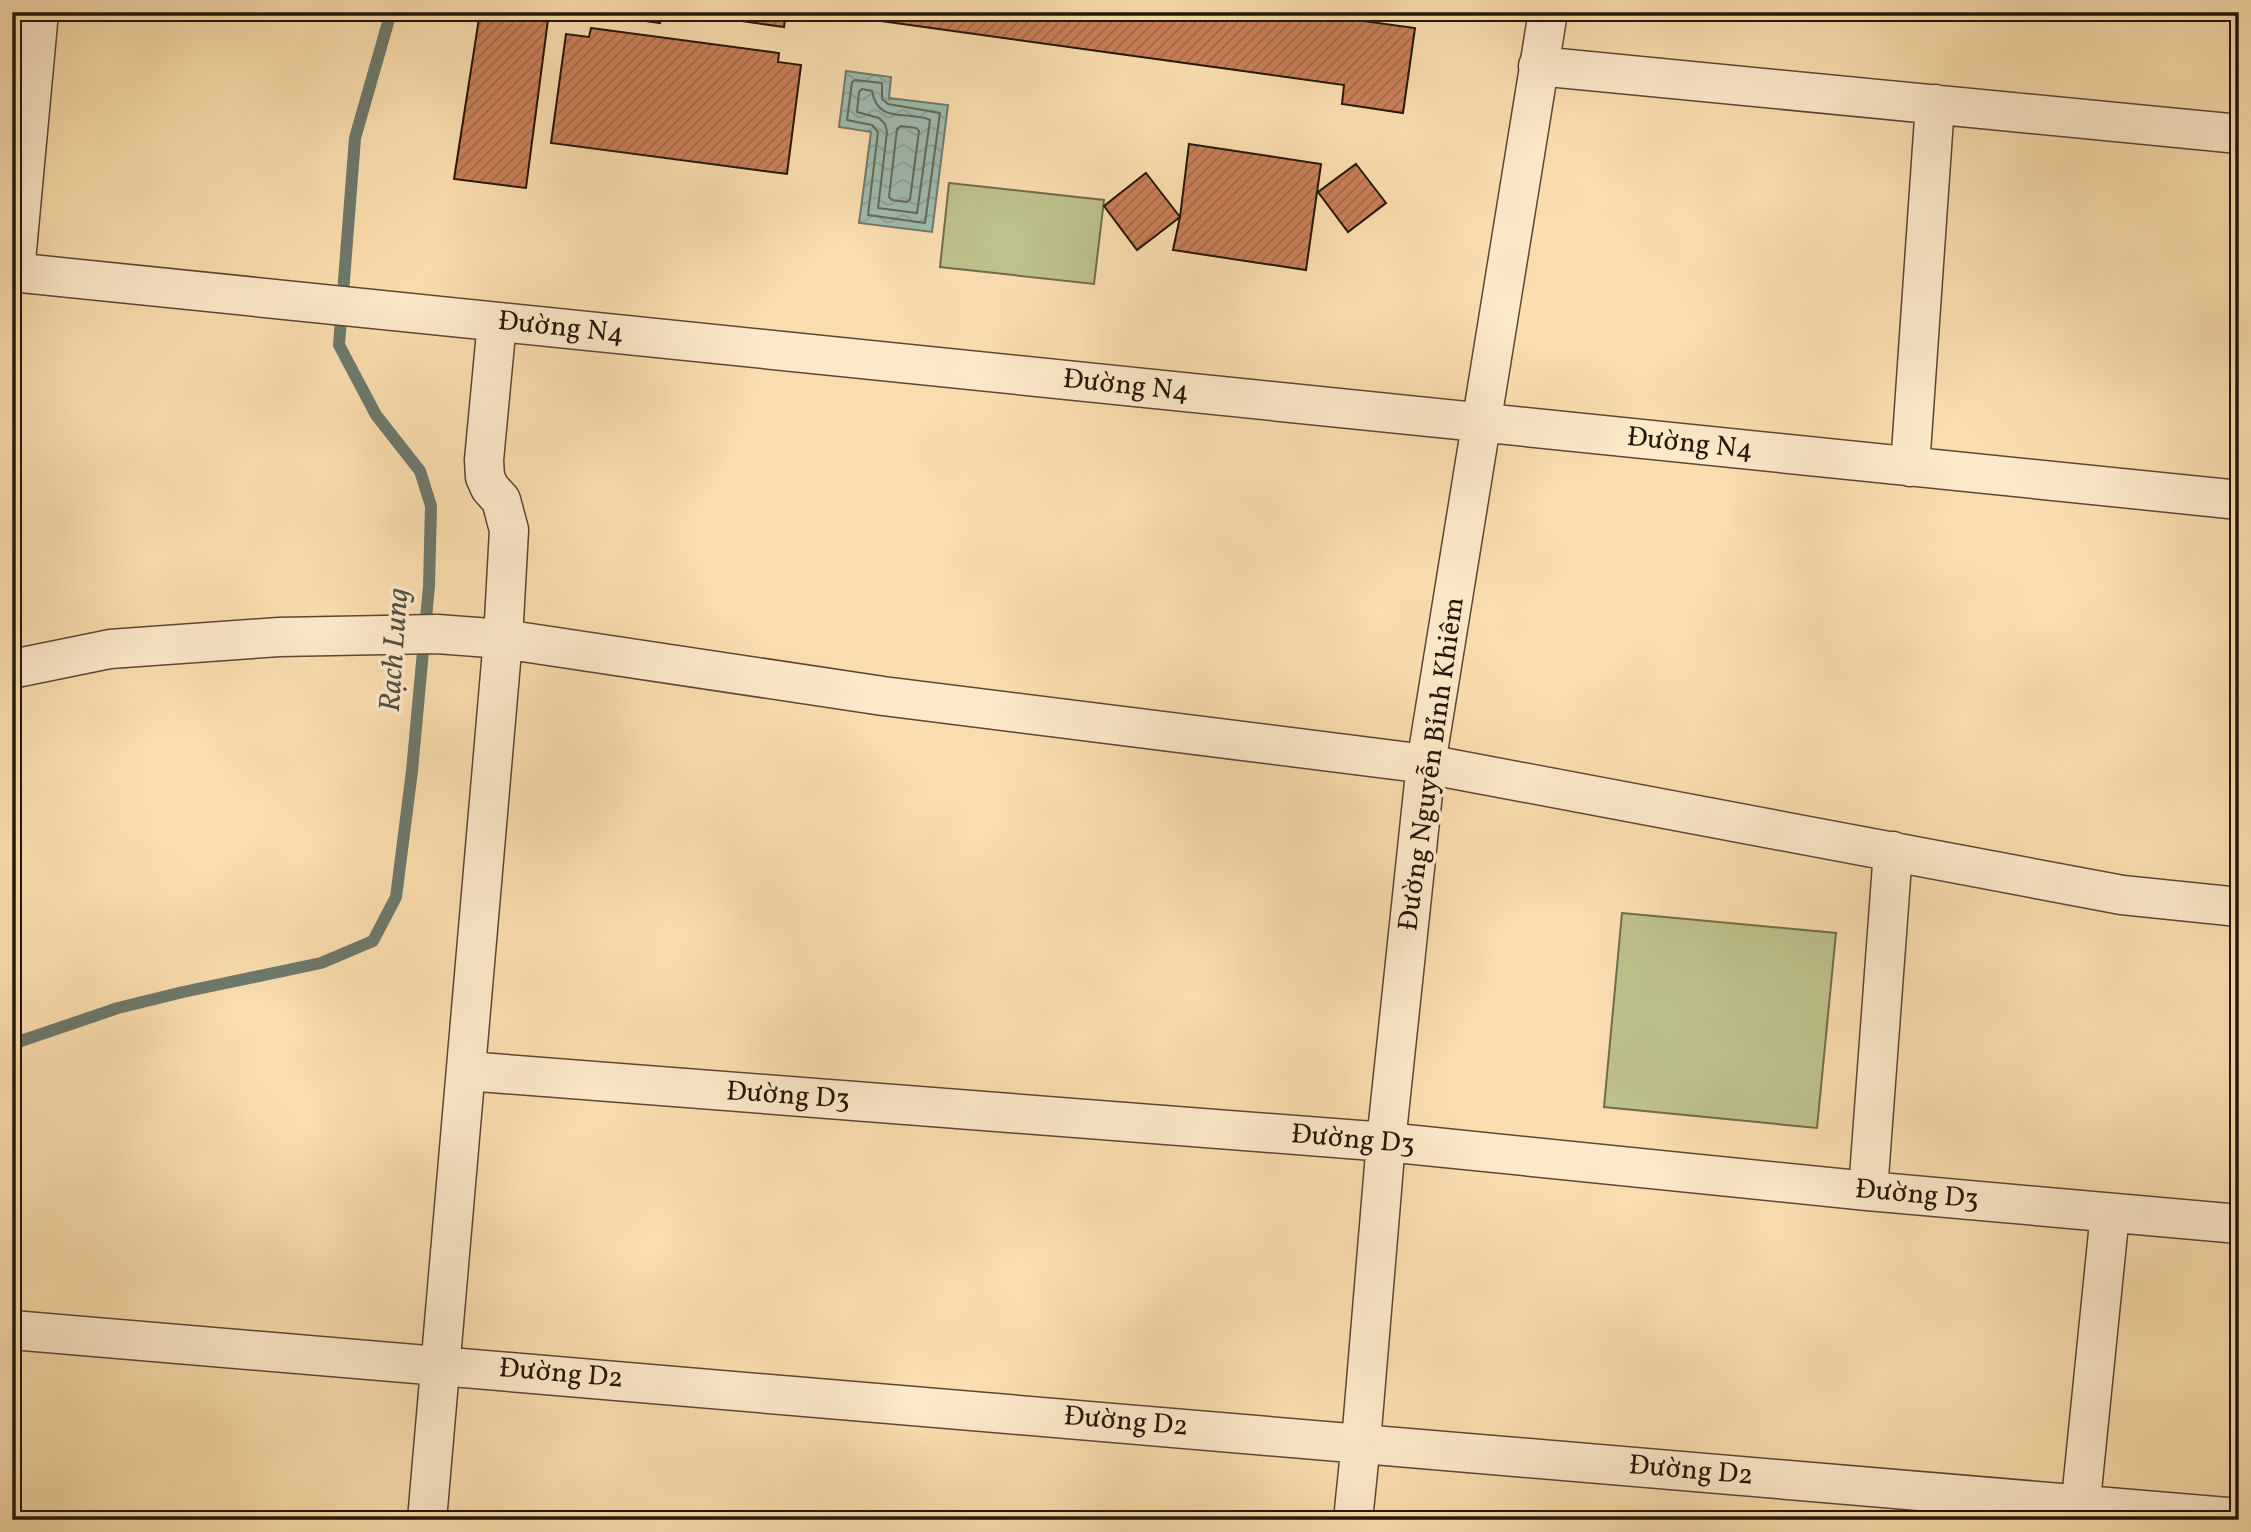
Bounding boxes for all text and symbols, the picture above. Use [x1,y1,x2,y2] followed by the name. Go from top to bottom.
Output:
[496,302,626,354] street label: Đường N4
[1061,360,1191,412] street label: Đường N4
[1625,418,1755,470] street label: Đường N4
[370,587,420,713] water label: Rạch Lung
[1389,595,1475,933] street label: Đường Nguyễn Bỉnh Khiêm
[725,1072,851,1120] street label: Đường D3
[1290,1115,1416,1165] street label: Đường D3
[1854,1170,1980,1220] street label: Đường D3
[497,1349,625,1399] street label: Đường D2
[1062,1397,1190,1447] street label: Đường D2
[1627,1446,1755,1496] street label: Đường D2

